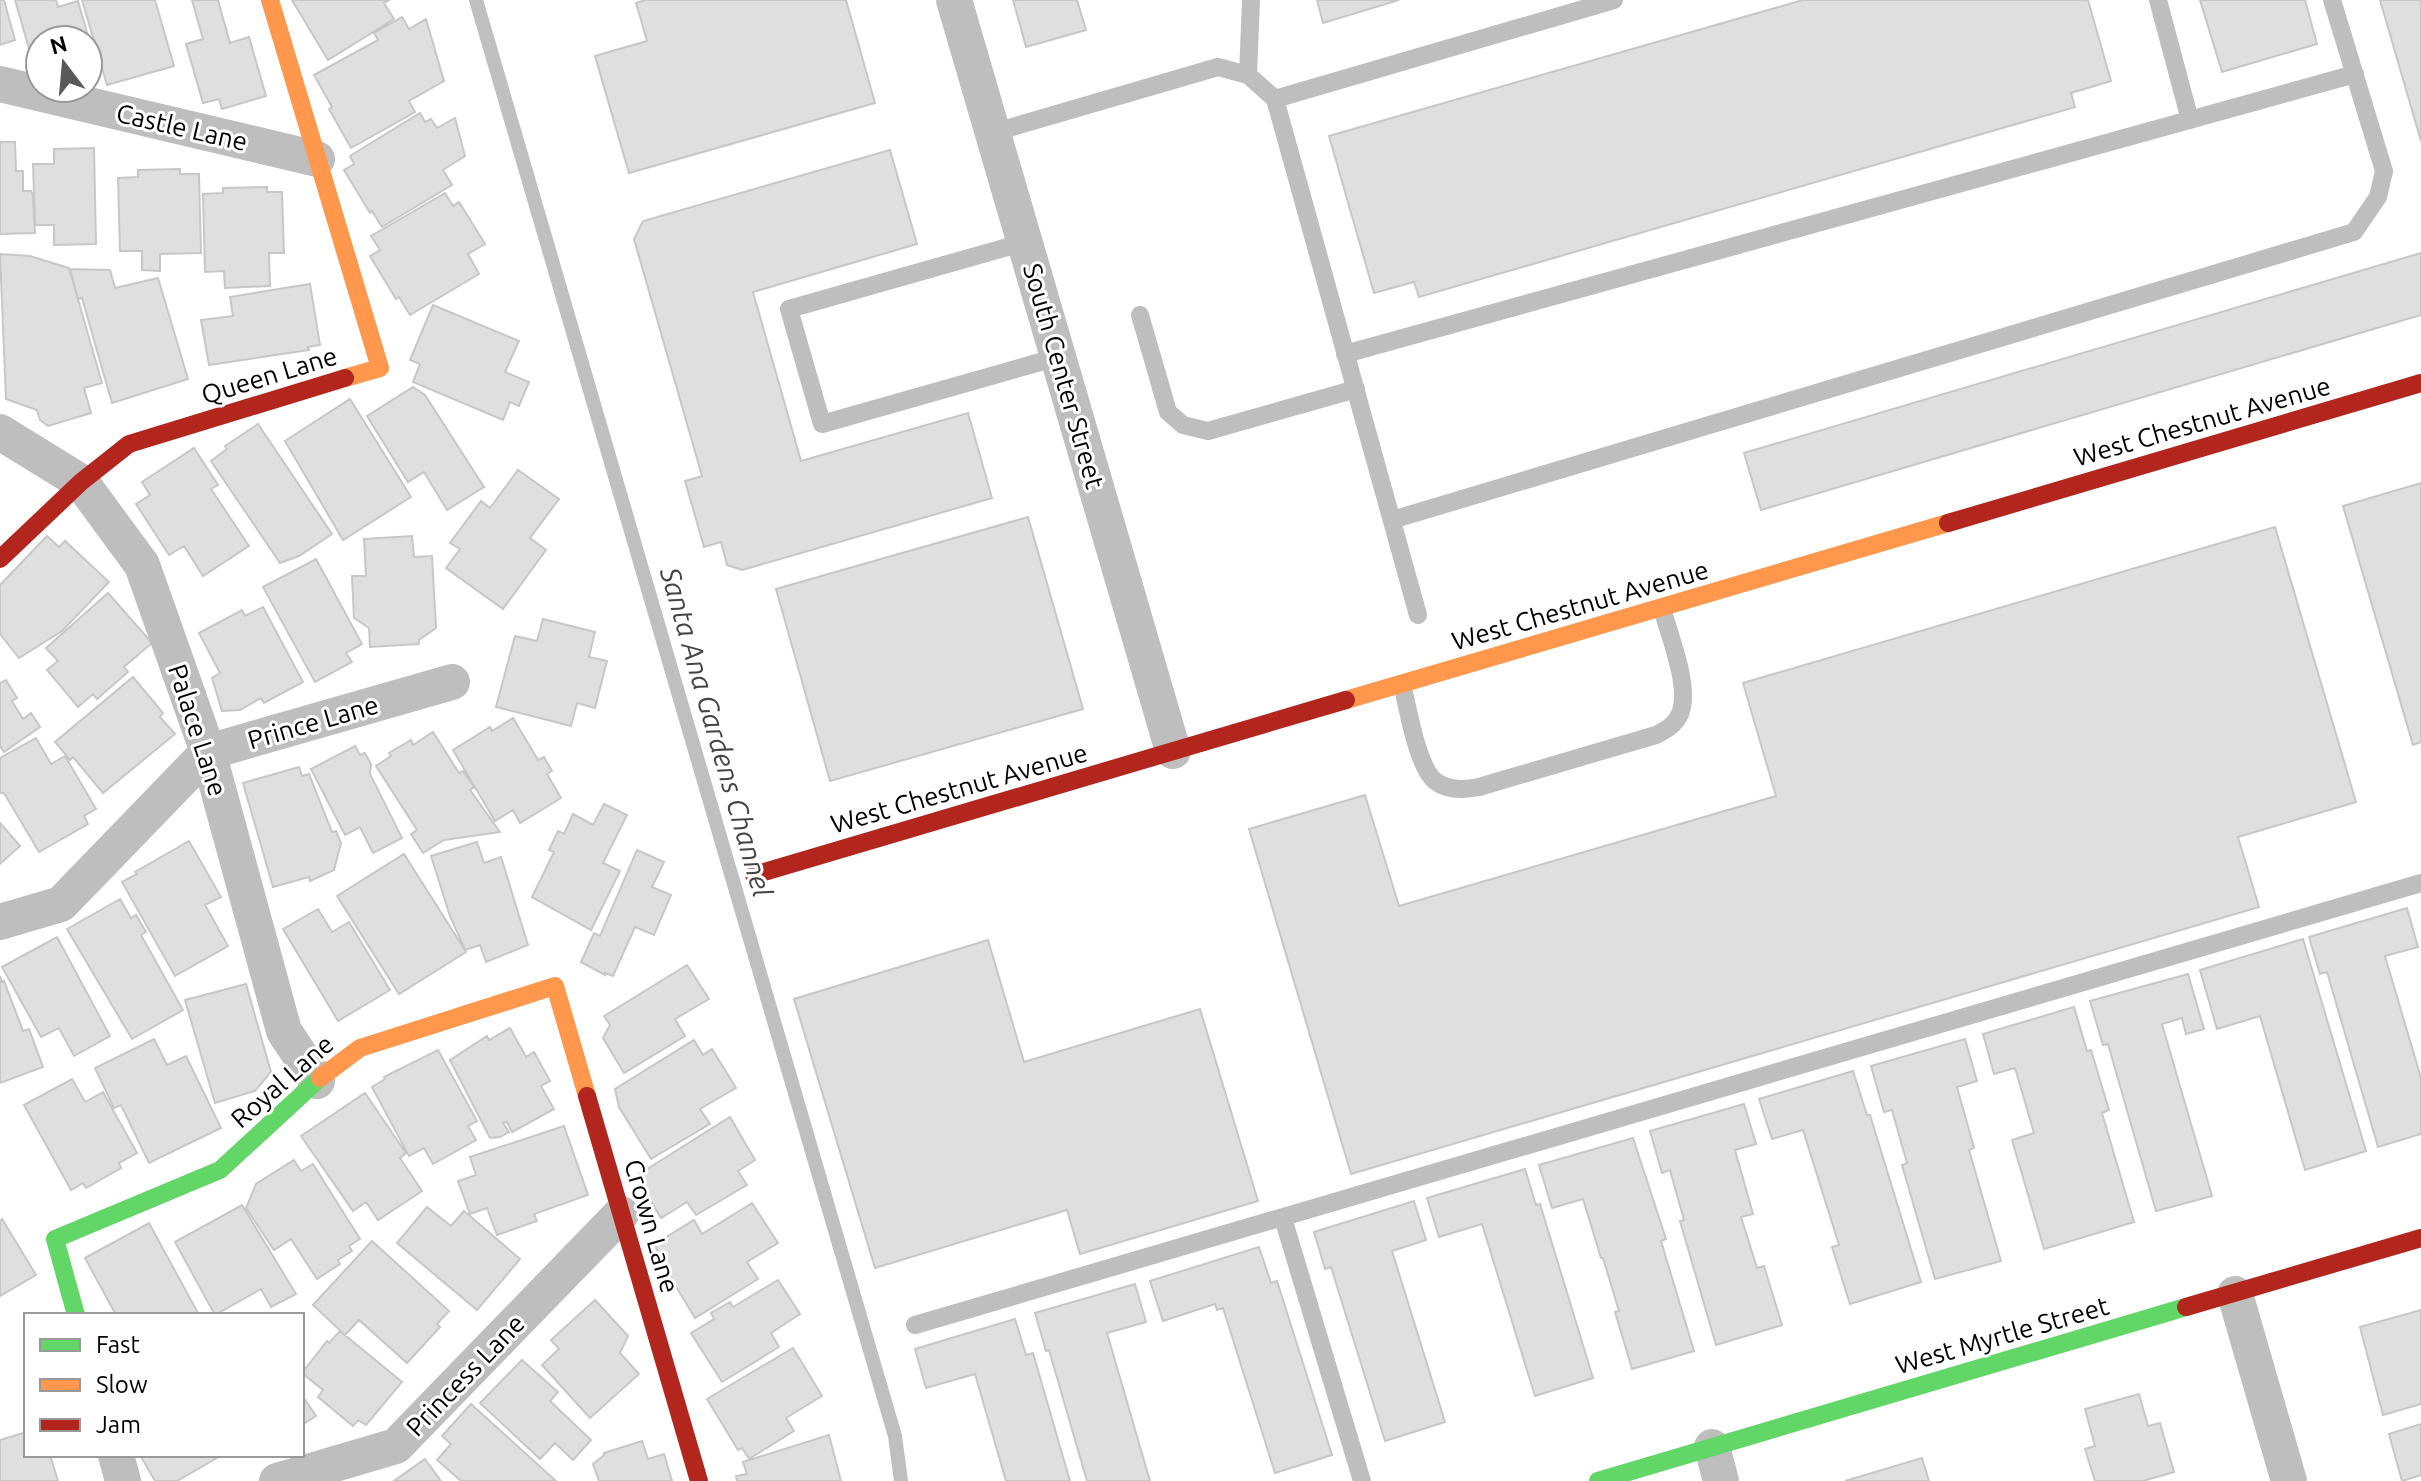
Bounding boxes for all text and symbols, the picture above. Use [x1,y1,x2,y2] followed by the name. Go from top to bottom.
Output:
[24,24,104,104] north arrow
[47,30,70,59] text: N
[114,98,250,156] street label: Castle Lane
[1018,260,1110,492] street label: South Center Street
[198,341,340,409] street label: Queen Lane
[2070,370,2334,472] street label: West Chestnut Avenue
[1448,554,1712,656] street label: West Chestnut Avenue
[655,563,779,901] water label: Santa Ana Gardens Channel
[163,660,233,800] street label: Palace Lane
[244,689,382,755] street label: Prince Lane
[827,737,1091,839] street label: West Chestnut Avenue
[225,1029,339,1133] street label: Royal Lane
[619,1156,685,1296] street label: Crown Lane
[1892,1291,2112,1379] street label: West Myrtle Street
[400,1308,530,1442] street label: Princess Lane
[24,1313,304,1457] legend
[96,1331,140,1358] text: Fast
[96,1371,148,1398] text: Slow
[96,1411,141,1438] text: Jam

